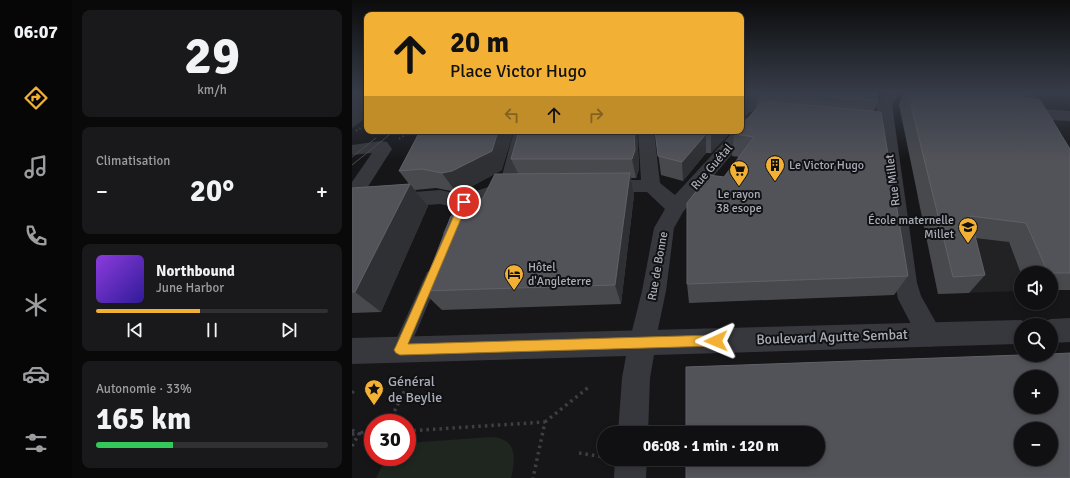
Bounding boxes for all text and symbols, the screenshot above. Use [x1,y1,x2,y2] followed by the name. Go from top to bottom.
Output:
[14,21,58,43] text: 06:07
[184,24,240,88] text: 29
[450,26,509,60] text: 20 m
[384,28,436,80] icon: ahead
[450,60,587,82] text: Place Victor Hugo
[197,82,227,98] text: km/h
[22,84,50,112] icon: directions
[501,104,523,126] icon: left
[543,104,565,126] icon: ahead
[585,104,607,126] icon: right
[688,141,736,193] street label: Rue Guétal
[22,153,50,181] icon: music
[96,153,170,169] text: Climatisation
[882,153,904,207] street label: Rue Millet
[764,154,786,182] building icon: Le Victor Hugo
[789,158,864,173] place label: Le Victor Hugo
[728,159,750,187] supermarket icon: Le rayon 38 esope
[190,173,234,210] text: 20°
[96,178,108,205] text: −
[316,178,328,205] text: +
[447,185,481,219] pin
[716,187,762,216] place label: Le rayon 38 esope
[453,191,475,213] icon: arrive
[868,213,954,242] place label: École maternelle Millet
[957,216,979,244] school or university icon: École maternelle Millet
[22,222,50,250] icon: phone
[645,230,671,302] street label: Rue de Bonne
[528,260,591,289] place label: Hôtel d'Angleterre
[156,262,235,280] text: Northbound
[503,263,525,291] hotel icon: Hôtel d'Angleterre
[1014,266,1058,466] map controls
[1014,266,1058,310] button: sound
[156,280,224,296] text: June Harbor
[22,291,50,319] icon: climate
[1014,318,1058,362] button: search
[124,319,146,341] icon: previous
[201,319,223,341] icon: pause
[278,319,300,341] icon: next
[695,320,737,362] position arrow
[756,326,908,348] street label: Boulevard Agutte Sembat
[22,360,50,388] icon: car
[1014,370,1058,414] button: +
[388,373,442,406] place label: Général de Beylie
[363,378,385,406] place icon: Général de Beylie
[96,381,192,397] text: Autonomie · 33%
[96,401,191,438] text: 165 km
[364,414,416,466] speed limit sign: 30
[1014,422,1058,466] button: −
[22,429,50,457] icon: filters
[643,437,779,455] text: 06:08 · 1 min · 120 m

